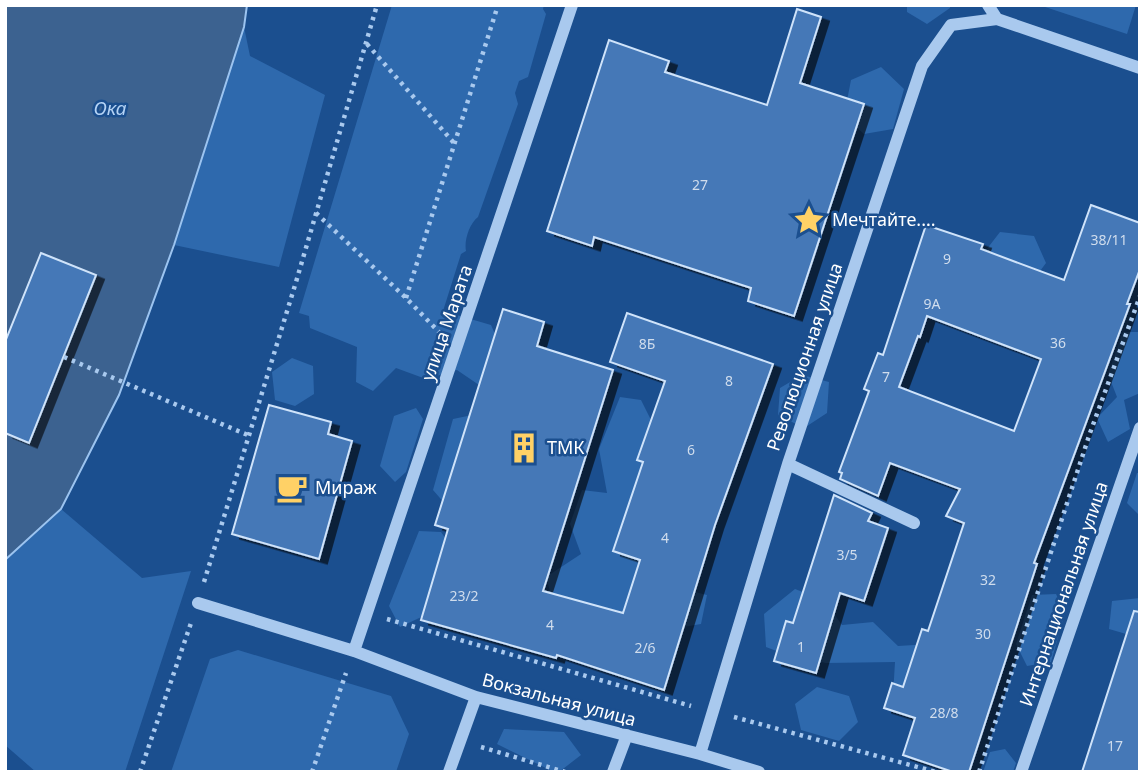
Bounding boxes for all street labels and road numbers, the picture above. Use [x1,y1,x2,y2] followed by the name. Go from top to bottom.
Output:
[761,259,848,454] street label: Революционная улица
[415,261,477,384] street label: улица Марата
[1013,478,1113,709] street label: Интернациональная улица
[480,667,639,731] street label: Вокзальная улица

